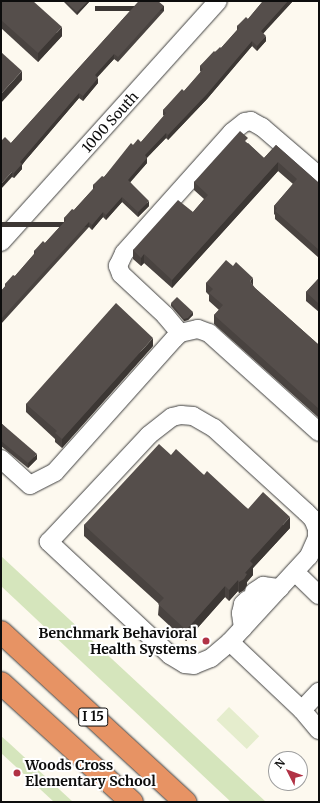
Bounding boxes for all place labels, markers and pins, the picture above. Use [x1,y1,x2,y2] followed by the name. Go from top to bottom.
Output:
[38,625,197,658] place label: Benchmark Behavioral Health Systems
[200,635,212,647] marker: Benchmark Behavioral Health Systems
[25,757,156,790] place label: Woods Cross Elementary School
[12,768,22,778] marker: Woods Cross Elementary School

